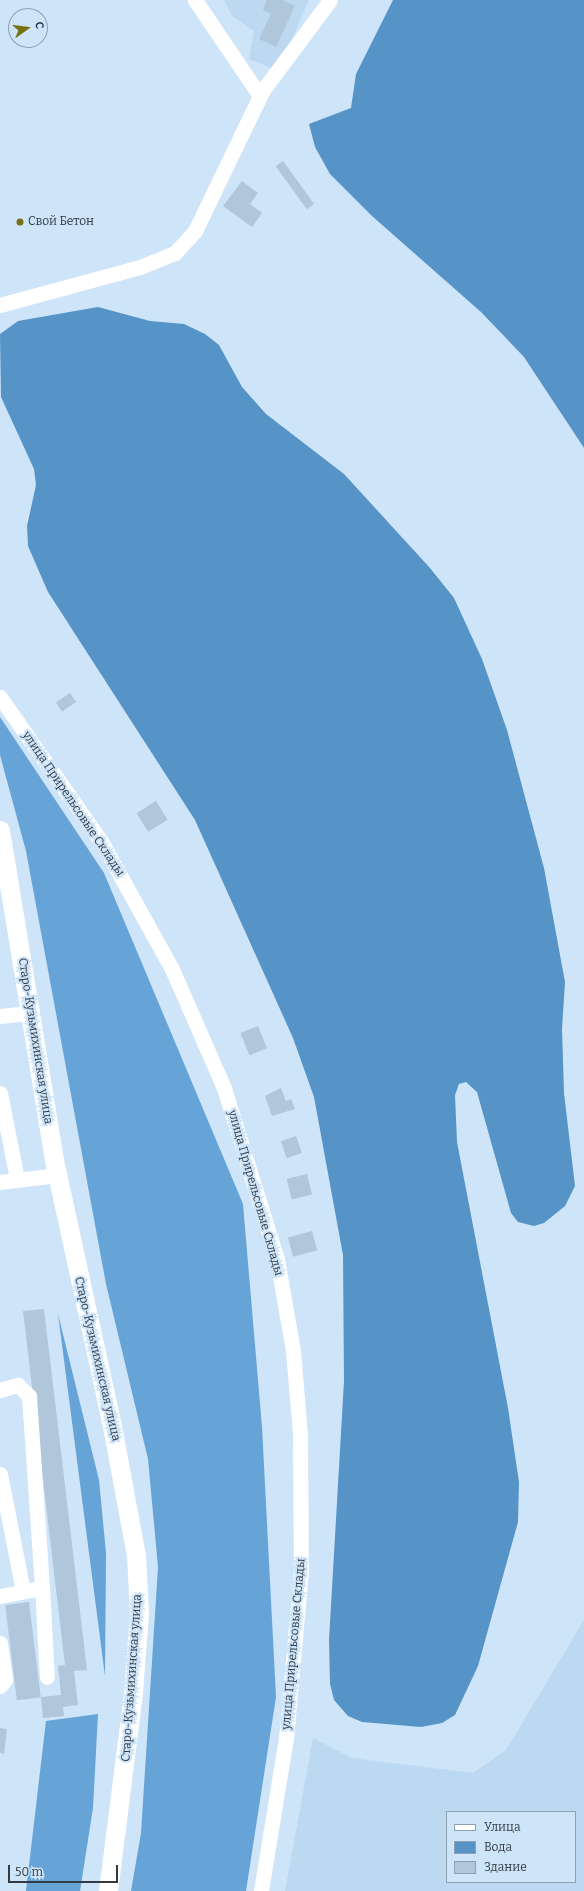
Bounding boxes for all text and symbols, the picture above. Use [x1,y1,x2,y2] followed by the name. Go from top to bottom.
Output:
[8,8,48,48] north arrow
[32,20,46,30] text: С
[28,215,94,229] place label: Свой Бетон
[15,217,25,227] marker: Свой Бетон
[19,729,127,879] street label: улица Прирельсовые Склады
[15,957,55,1125] street label: Старо-Кузьмихинская улица
[224,1108,286,1278] street label: улица Прирельсовые Склады
[71,1275,123,1443] street label: Старо-Кузьмихинская улица
[279,1558,309,1730] street label: улица Прирельсовые Склады
[119,1594,145,1762] street label: Старо-Кузьмихинская улица
[446,1811,576,1883] legend
[484,1820,520,1834] text: Улица
[484,1840,512,1854] text: Вода
[10,1857,120,1883] scale bar
[484,1860,527,1874] text: Здание
[15,1865,43,1879] text: 50 m

